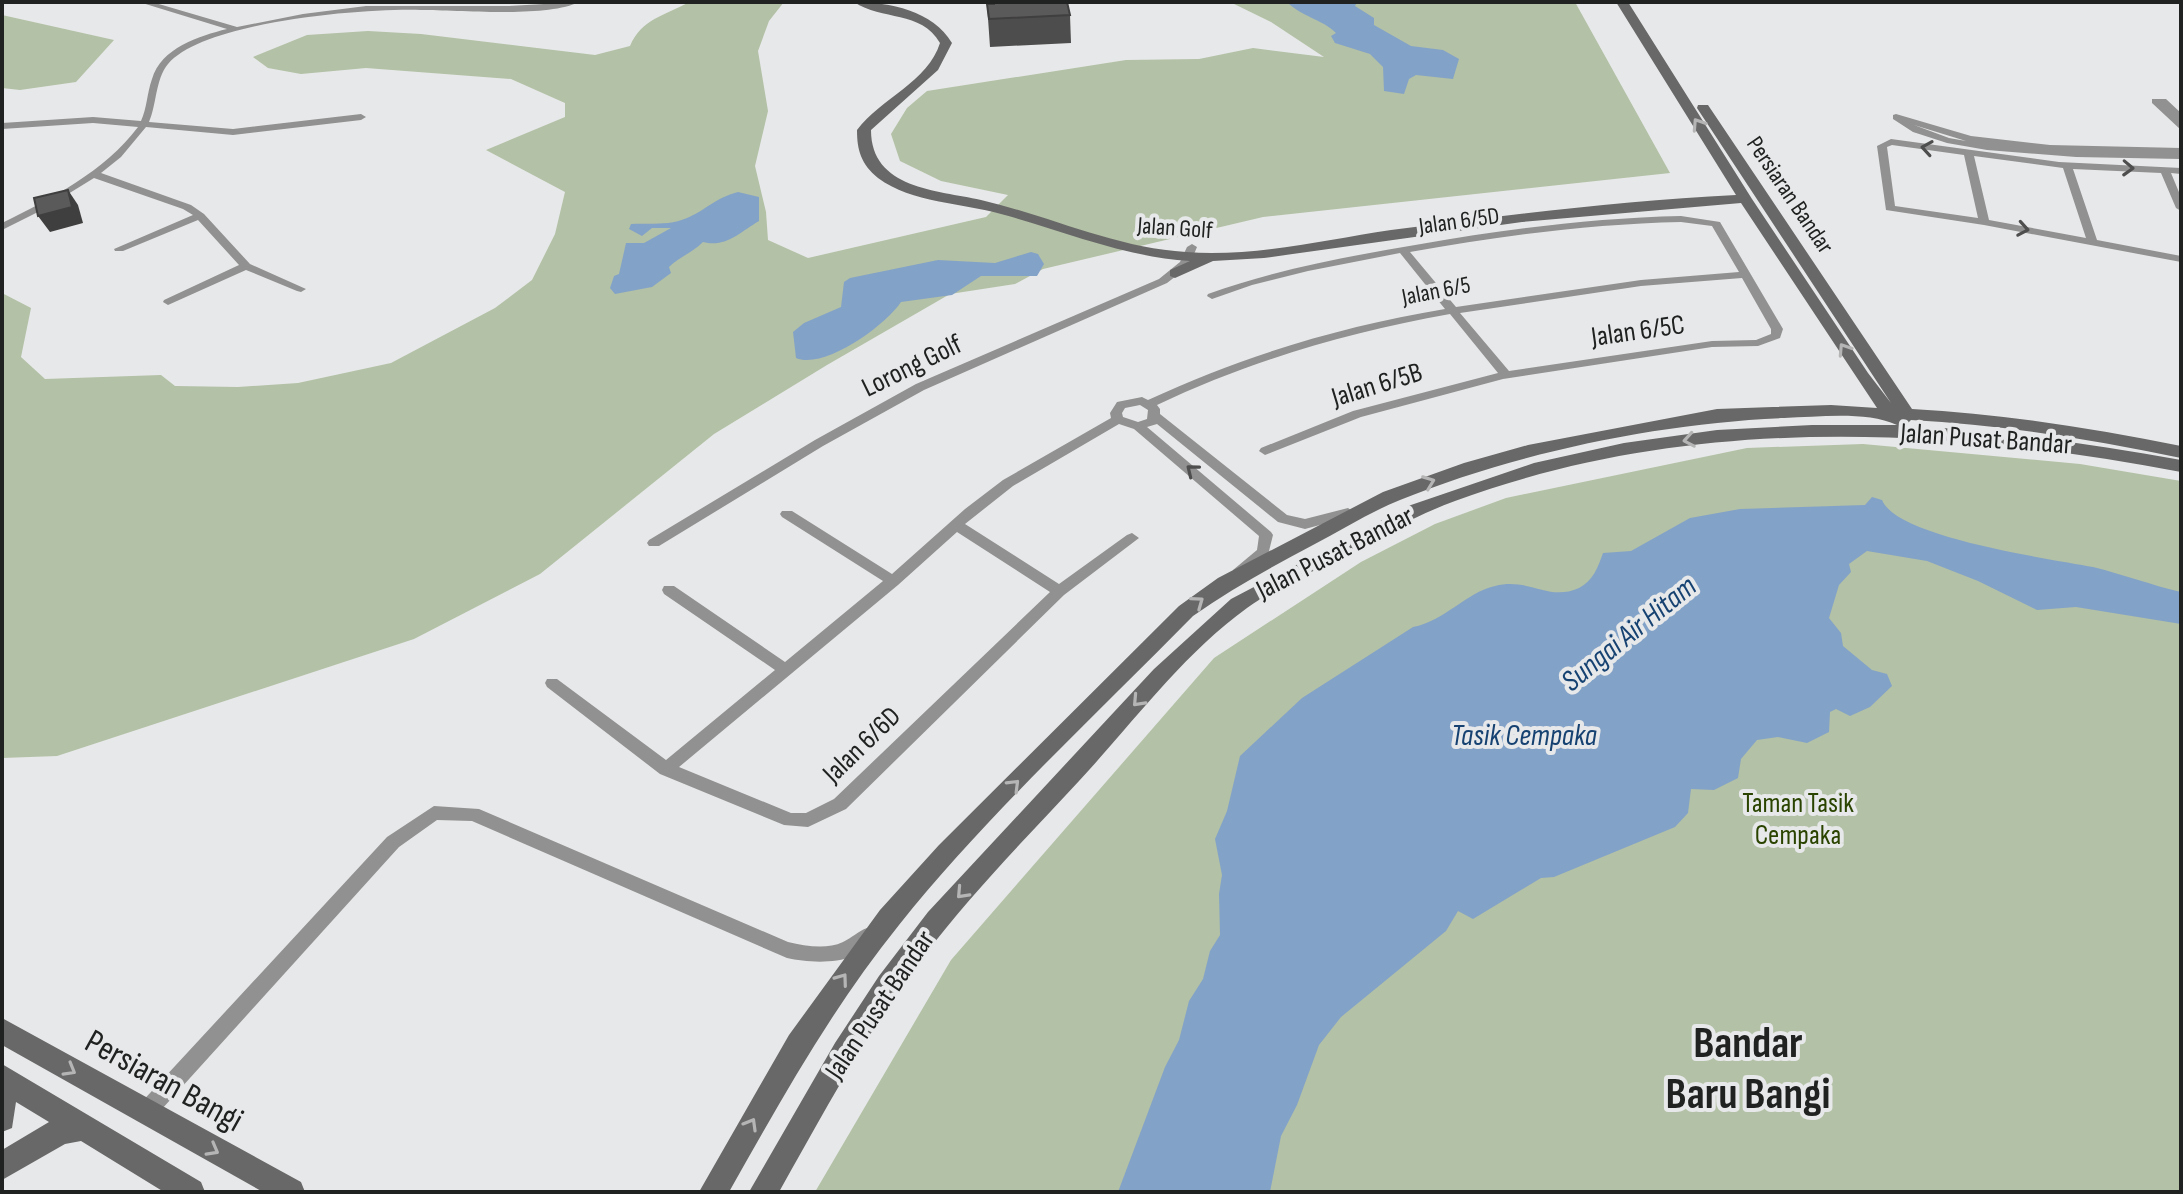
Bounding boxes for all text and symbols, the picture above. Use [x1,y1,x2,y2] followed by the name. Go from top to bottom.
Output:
[1692,118,1707,133] one-way arrow
[1740,131,1840,259] street label: Persiaran Bandar
[1920,140,1933,157] one-way arrow
[2122,159,2135,176] one-way arrow
[1416,201,1501,241] street label: Jalan 6/5D
[1135,211,1215,245] street label: Jalan Golf
[2016,219,2030,236] one-way arrow
[1398,270,1473,312] street label: Jalan 6/5
[1588,308,1687,354] street label: Jalan 6/5C
[856,327,968,404] street label: Lorong Golf
[1839,343,1854,358] one-way arrow
[1327,356,1426,415] street label: Jalan 6/5B
[1898,416,2073,461] street label: Jalan Pusat Bandar
[1682,430,1696,447] one-way arrow
[1186,465,1201,480] one-way arrow
[1421,475,1435,492] one-way arrow
[1250,499,1419,607] street label: Jalan Pusat Bandar
[1554,569,1704,699] water label: Sungai Air Hitam
[1190,597,1204,612] one-way arrow
[1134,692,1148,707] one-way arrow
[816,700,908,791] street label: Jalan 6/6D
[1451,718,1597,754] water label: Tasik Cempaka
[1005,780,1019,794] one-way arrow
[1742,787,1854,852] park label: Taman Tasik Cempaka
[957,884,972,898] one-way arrow
[818,924,942,1086] street label: Jalan Pusat Bandar
[832,974,847,988] one-way arrow
[1666,1017,1830,1121] district label: Bandar Baru Bangi
[78,1021,250,1141] street label: Persiaran Bangi
[61,1060,76,1076] one-way arrow
[741,1118,757,1133] one-way arrow
[204,1140,219,1156] one-way arrow

